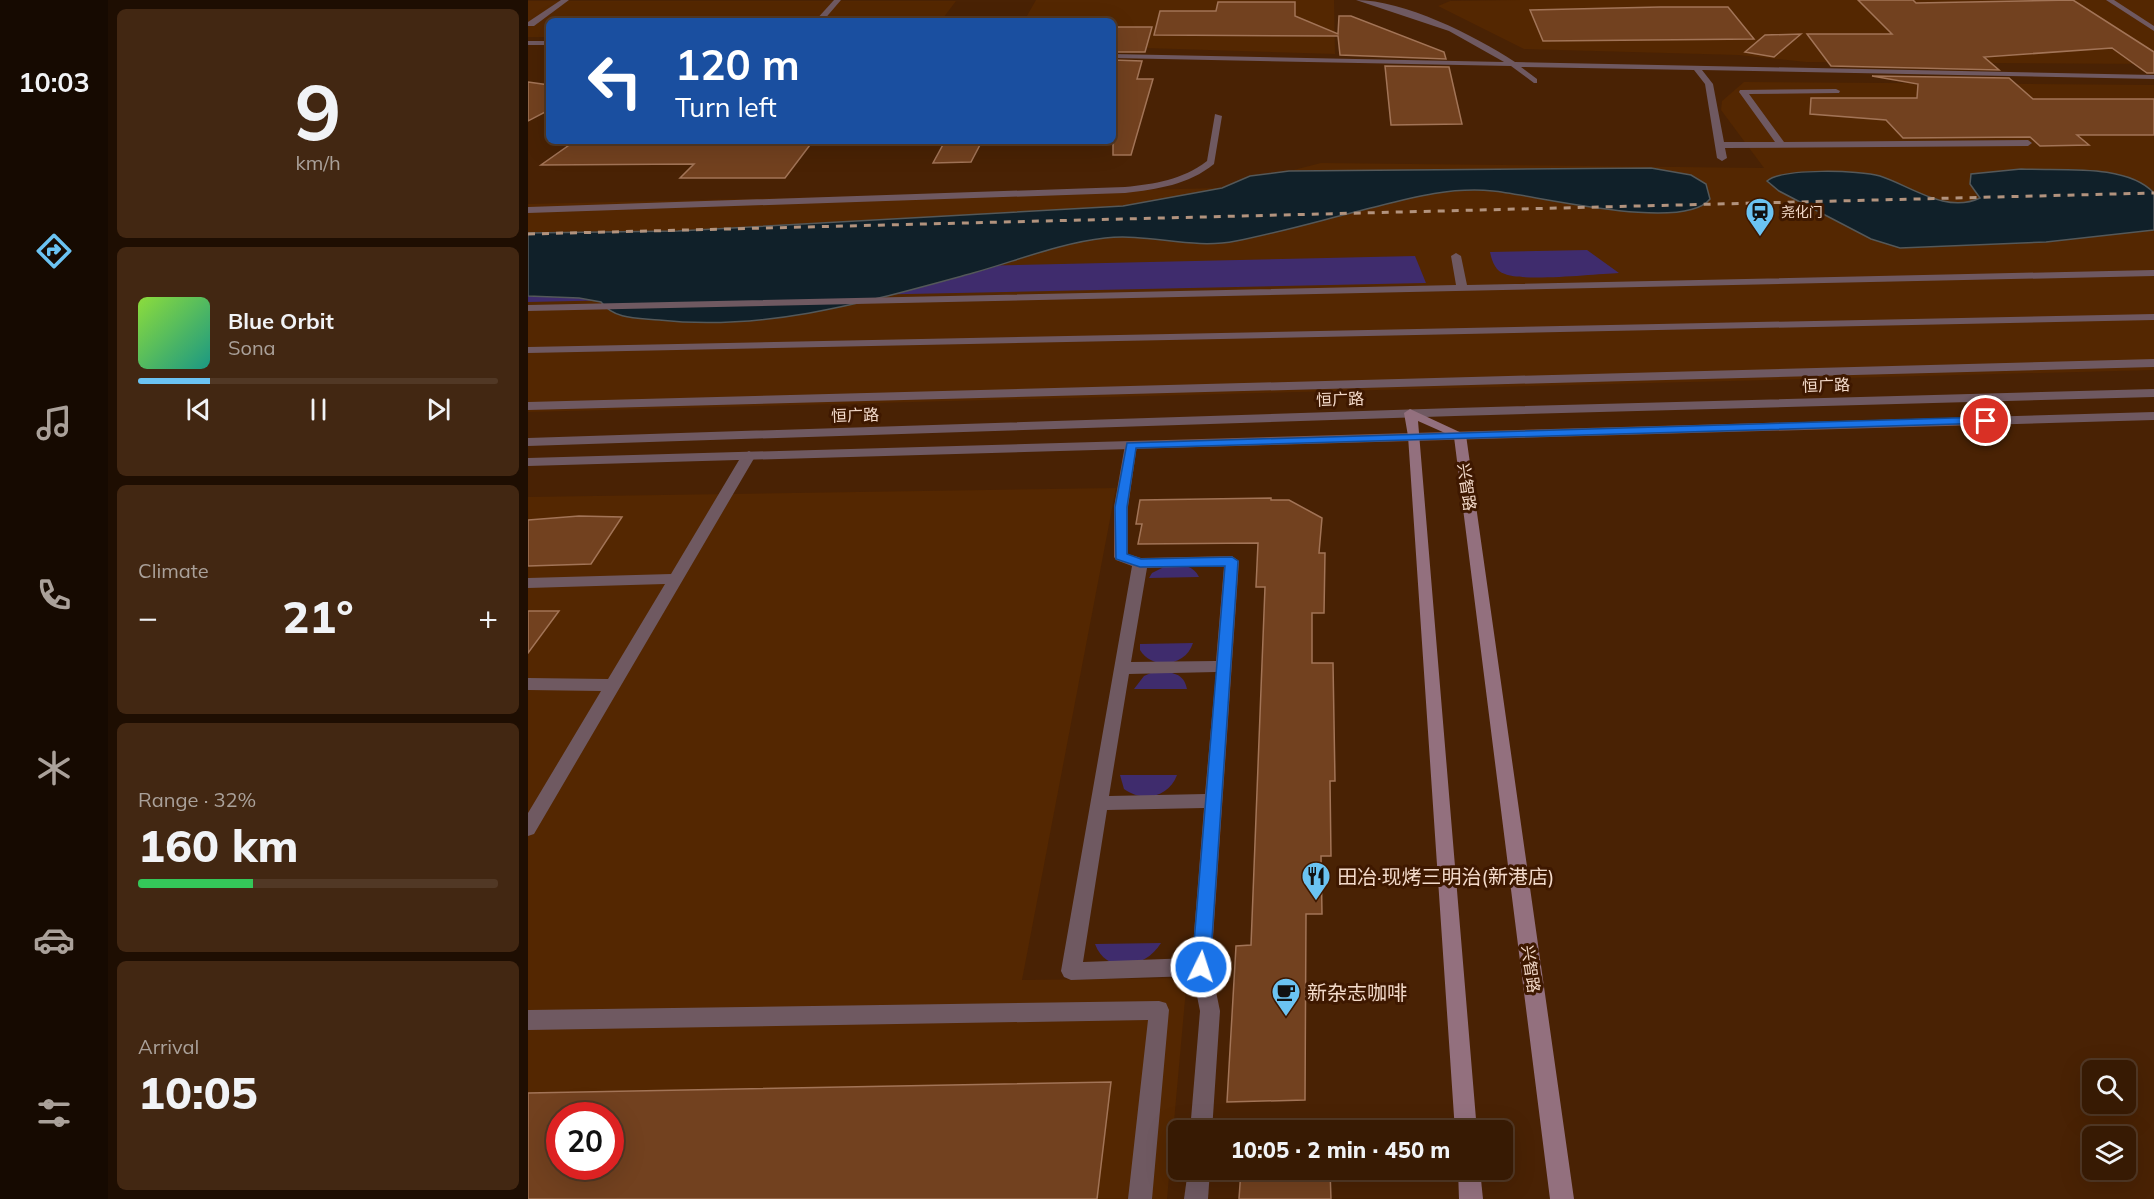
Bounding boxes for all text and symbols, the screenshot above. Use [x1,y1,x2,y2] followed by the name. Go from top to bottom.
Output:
[675,38,800,91] text: 120 m
[576,42,654,120] icon: left
[295,62,341,160] text: 9
[18,65,90,99] text: 10:03
[675,90,777,124] text: Turn left
[295,150,341,175] text: km/h
[1744,196,1776,238] station icon: 尧化门
[1781,203,1823,221] place label: 尧化门
[33,230,75,272] icon: directions
[228,307,334,335] text: Blue Orbit
[228,335,276,360] text: Sona
[1802,374,1850,396] street label: 恒广路
[1316,388,1364,410] street label: 恒广路
[182,393,215,426] icon: previous
[302,393,335,426] icon: pause
[422,393,455,426] icon: next
[1960,395,2011,446] pin
[33,402,75,444] icon: music
[831,404,879,426] street label: 恒广路
[1969,404,2002,437] icon: arrive
[1454,462,1480,512] street label: 兴智路
[138,558,209,583] text: Climate
[33,574,75,616] icon: phone
[282,588,354,644] text: 21°
[138,596,158,637] text: −
[478,596,498,637] text: +
[33,747,75,789] icon: climate
[138,787,256,812] text: Range · 32%
[138,817,299,873] text: 160 km
[1300,860,1332,902] restaurant icon: 田冶·现烤三明治(新港店)
[1337,864,1554,889] place label: 田冶·现烤三明治(新港店)
[33,919,75,961] icon: car
[1169,935,1233,999] position arrow
[1518,944,1544,994] street label: 兴智路
[1270,976,1302,1018] cafe icon: 新杂志咖啡
[1307,980,1407,1005] place label: 新杂志咖啡
[138,1034,199,1059] text: Arrival
[2082,1060,2136,1180] map controls
[2082,1060,2136,1114] button: search
[138,1064,258,1120] text: 10:05
[33,1092,75,1134] icon: filters
[546,1102,624,1180] speed limit sign: 20
[2082,1126,2136,1180] button: layers
[1231,1136,1450,1164] text: 10:05 · 2 min · 450 m

